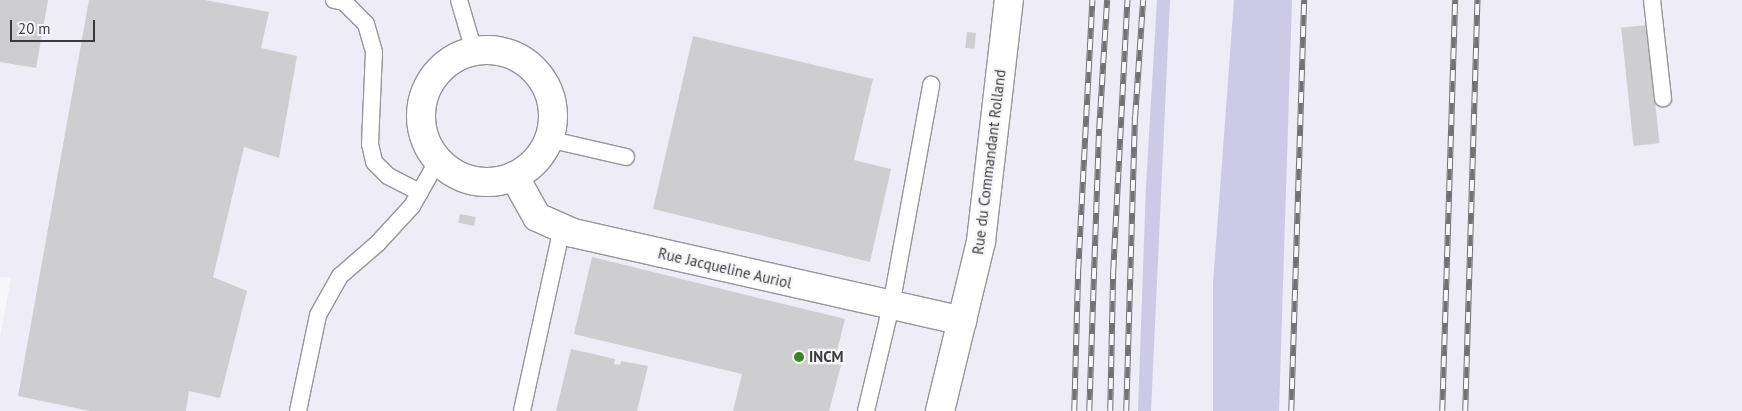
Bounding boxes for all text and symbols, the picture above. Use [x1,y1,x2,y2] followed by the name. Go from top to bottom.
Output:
[12,10,98,42] scale bar
[18,19,51,38] text: 20 m
[969,68,1009,256] street label: Rue du Commandant Rolland
[656,244,794,292] street label: Rue Jacqueline Auriol
[809,348,844,366] place label: INCM
[793,351,805,363] marker: INCM

